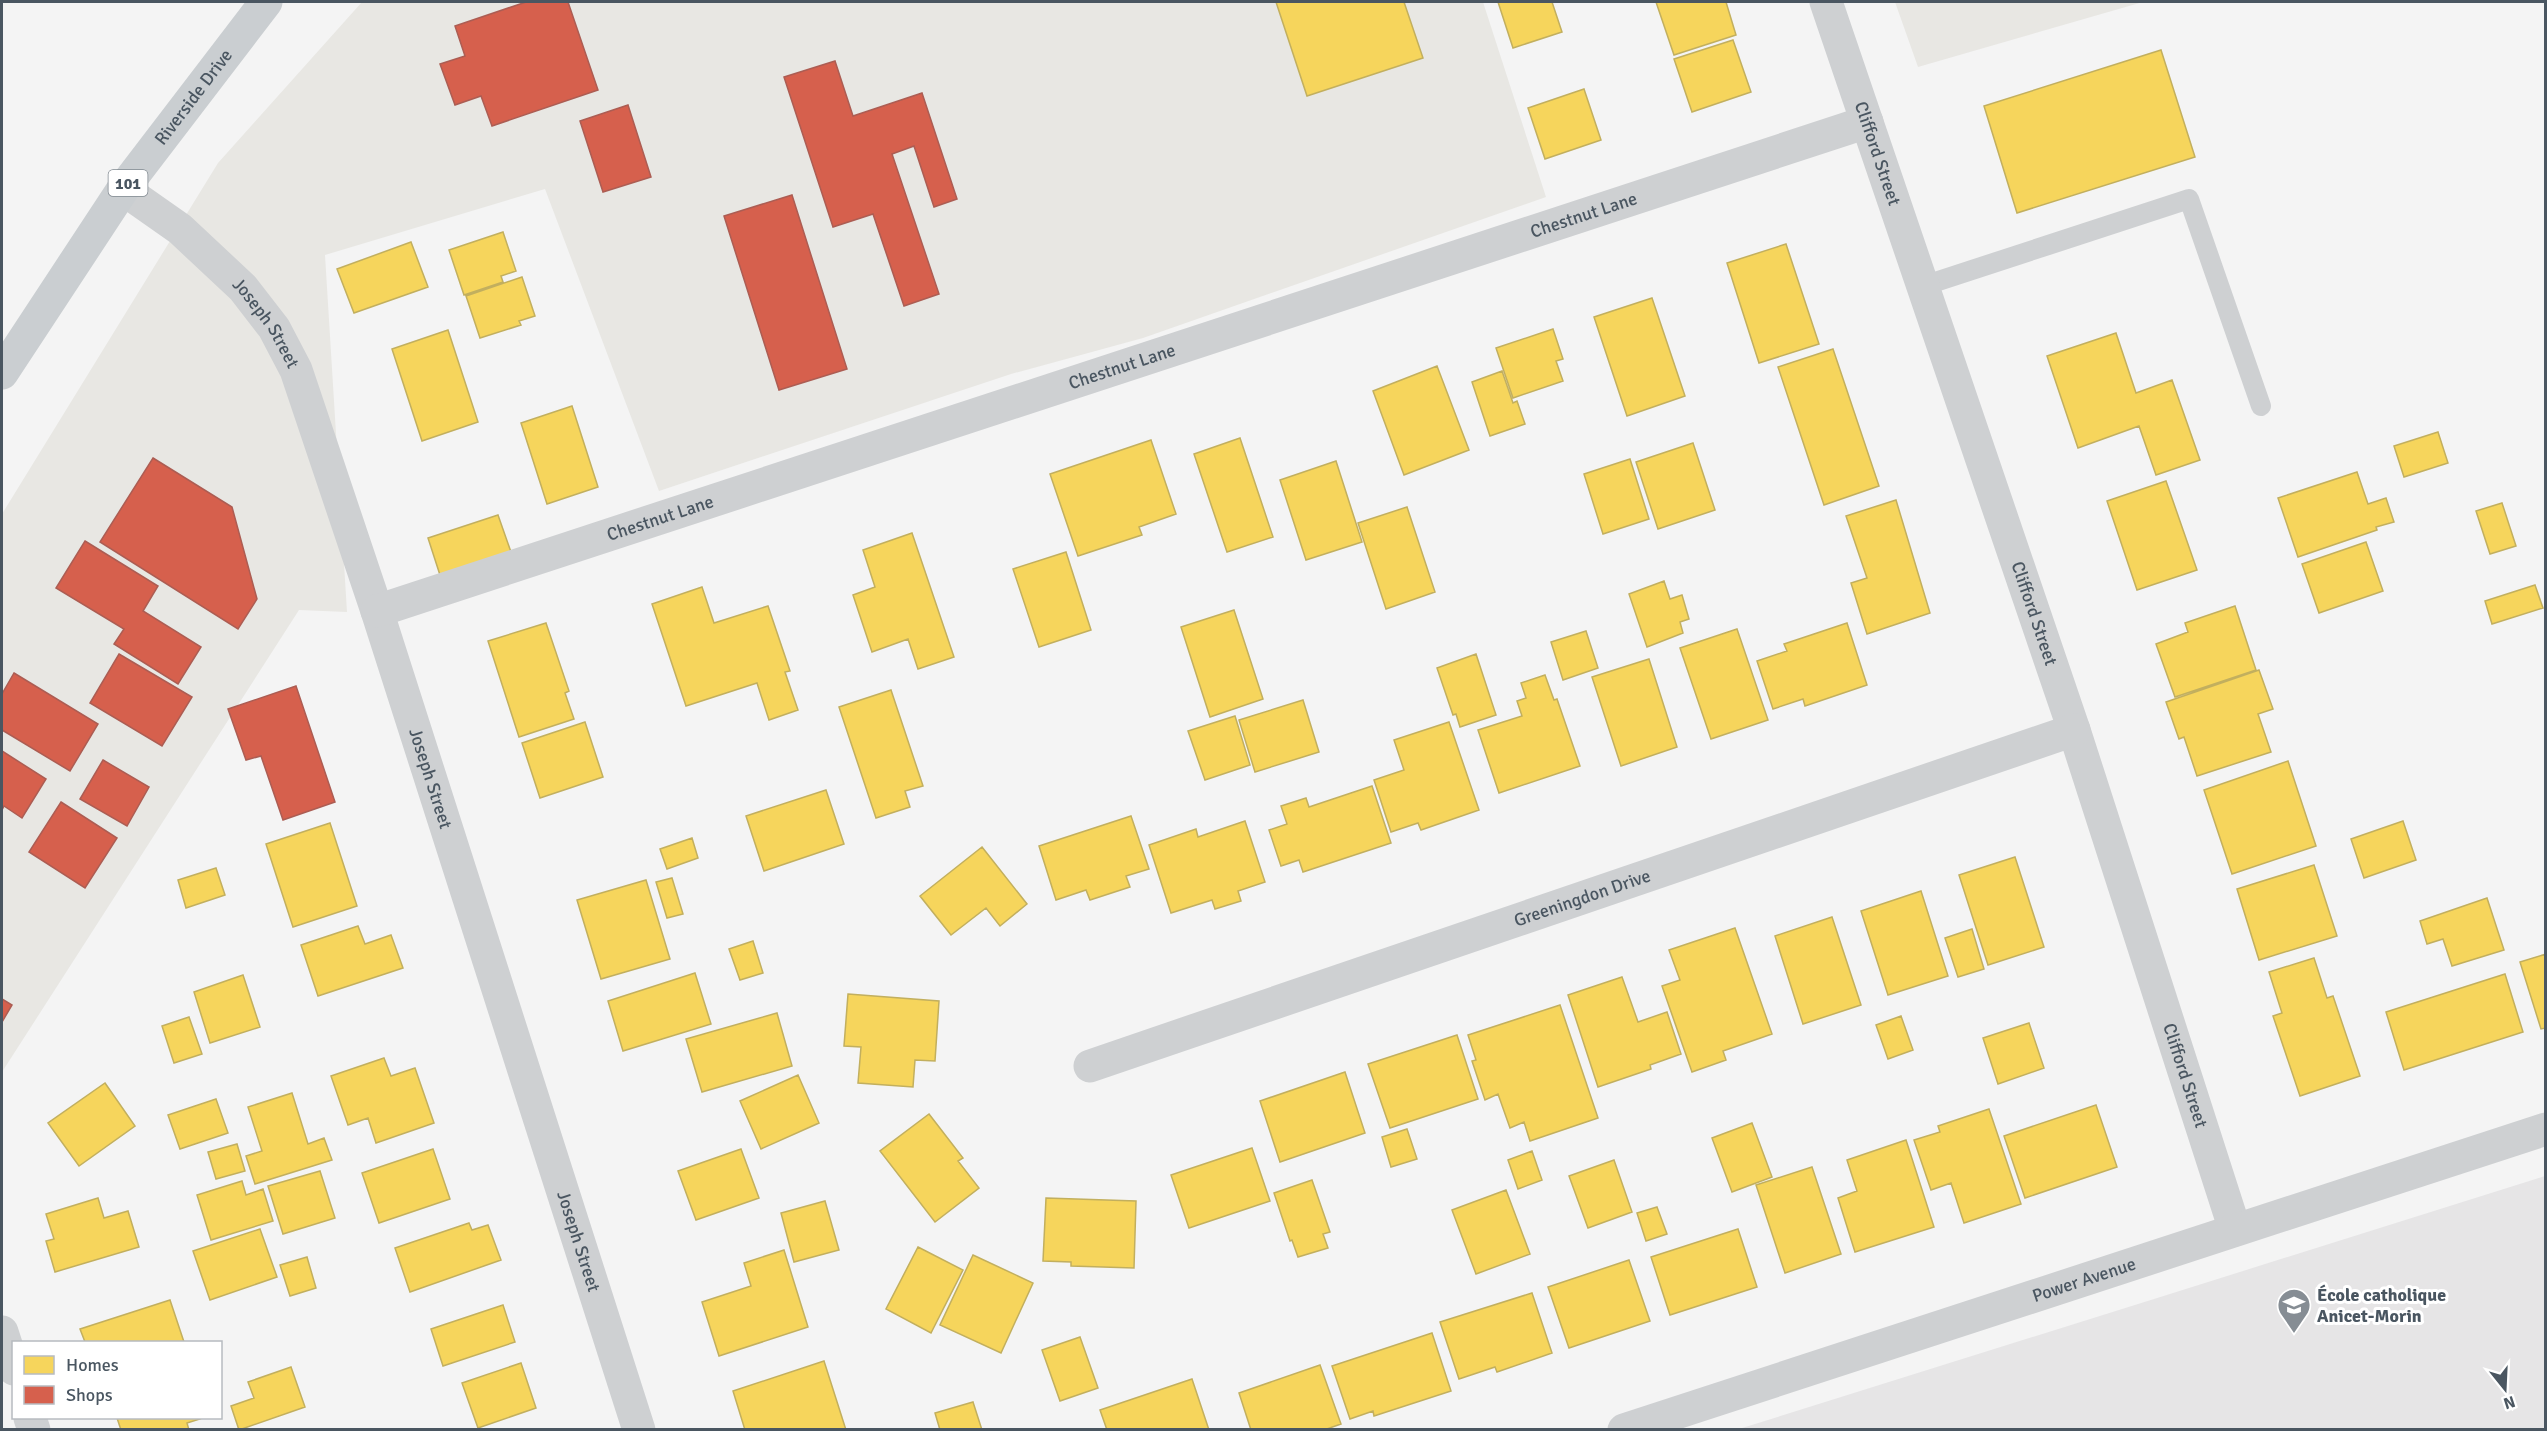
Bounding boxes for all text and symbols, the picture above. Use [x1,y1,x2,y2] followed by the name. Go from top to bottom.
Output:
[150,45,237,149] street label: Riverside Drive
[1850,99,1906,208] street label: Clifford Street
[108,170,148,196] road number: 101
[1527,187,1640,243] street label: Chestnut Lane
[228,273,304,372] street label: Joseph Street
[1066,339,1178,394] street label: Chestnut Lane
[604,490,716,546] street label: Chestnut Lane
[2006,559,2062,668] street label: Clifford Street
[404,725,457,832] street label: Joseph Street
[1511,864,1653,931] street label: Greeningdon Drive
[2158,1020,2212,1130] street label: Clifford Street
[552,1188,605,1295] street label: Joseph Street
[2030,1253,2139,1307] street label: Power Avenue
[2317,1284,2446,1327] place label: École catholique Anicet-Morin
[2276,1287,2312,1334] school or university icon: École catholique Anicet-Morin
[12,1341,222,1419] legend
[66,1354,119,1376] text: Homes
[2475,1359,2535,1419] north arrow
[66,1384,113,1406] text: Shops
[2501,1391,2518,1414] text: N

